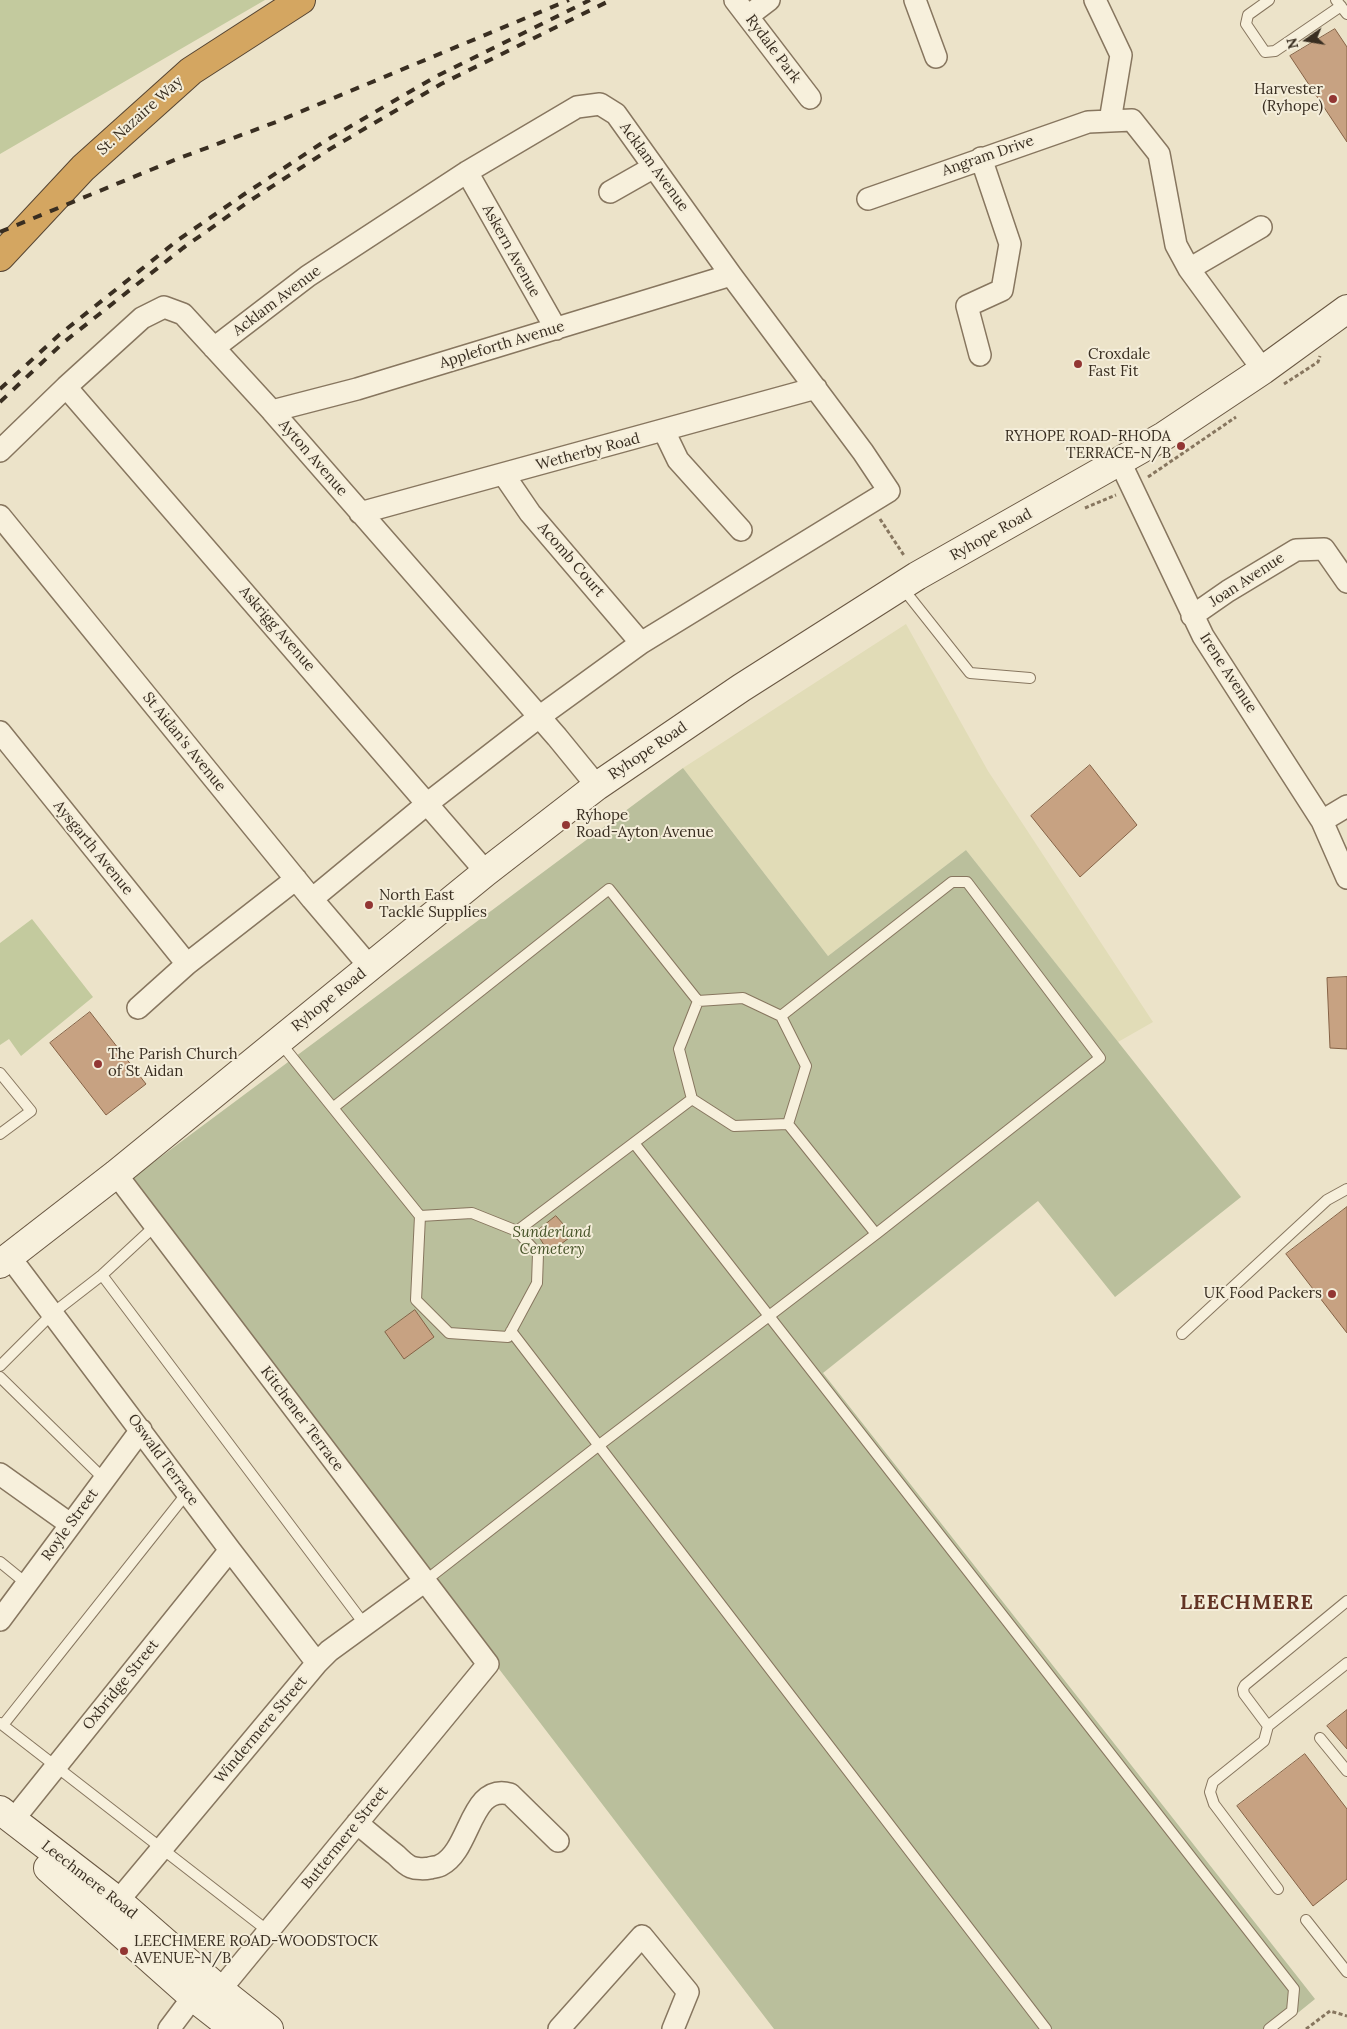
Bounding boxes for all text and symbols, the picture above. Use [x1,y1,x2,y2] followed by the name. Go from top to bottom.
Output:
[741,11,805,87] street label: Rydale Park
[1282,15,1332,65] north arrow
[1282,36,1302,51] text: N
[94,73,186,159] street label: St. Nazaire Way
[1254,81,1323,116] place label: Harvester (Ryhope)
[1327,93,1339,105] marker: Harvester (Ryhope)
[616,119,692,215] street label: Acklam Avenue
[940,132,1036,180] street label: Angram Drive
[478,202,544,300] street label: Askern Avenue
[229,262,325,340] street label: Acklam Avenue
[437,317,567,373] street label: Appleforth Avenue
[1088,346,1150,381] place label: Croxdale Fast Fit
[1072,358,1084,370] marker: Croxdale Fast Fit
[275,416,351,500] street label: Ayton Avenue
[1005,428,1171,463] place label: RYHOPE ROAD-RHODA TERRACE-N/B
[534,429,642,475] street label: Wetherby Road
[1175,440,1187,452] marker: RYHOPE ROAD-RHODA TERRACE-N/B
[947,505,1035,565] street label: Ryhope Road
[534,519,608,601] street label: Acomb Court
[1206,549,1288,611] street label: Joan Avenue
[235,583,319,675] street label: Askrigg Avenue
[1196,630,1260,716] street label: Irene Avenue
[139,689,229,795] street label: St Aidan's Avenue
[605,718,691,784] street label: Ryhope Road
[49,797,137,899] street label: Aysgarth Avenue
[576,807,714,842] place label: Ryhope Road-Ayton Avenue
[560,819,572,831] marker: Ryhope Road-Ayton Avenue
[379,887,487,922] place label: North East Tackle Supplies
[363,899,375,911] marker: North East Tackle Supplies
[288,964,370,1036] street label: Ryhope Road
[108,1046,238,1081] place label: The Parish Church of St Aidan
[92,1058,104,1070] marker: The Parish Church of St Aidan
[513,1224,591,1259] park label: Sunderland Cemetery
[1204,1285,1322,1303] place label: UK Food Packers
[1326,1288,1338,1300] marker: UK Food Packers
[257,1363,347,1475] street label: Kitchener Terrace
[124,1411,202,1509] street label: Oswald Terrace
[38,1486,102,1564] street label: Royle Street
[1179,1591,1315,1615] district label: LEECHMERE
[79,1636,163,1734] street label: Oxbridge Street
[211,1673,311,1787] street label: Windermere Street
[298,1783,392,1893] street label: Buttermere Street
[38,1837,140,1923] street label: Leechmere Road
[134,1933,378,1968] place label: LEECHMERE ROAD-WOODSTOCK AVENUE-N/B
[118,1945,130,1957] marker: LEECHMERE ROAD-WOODSTOCK AVENUE-N/B

